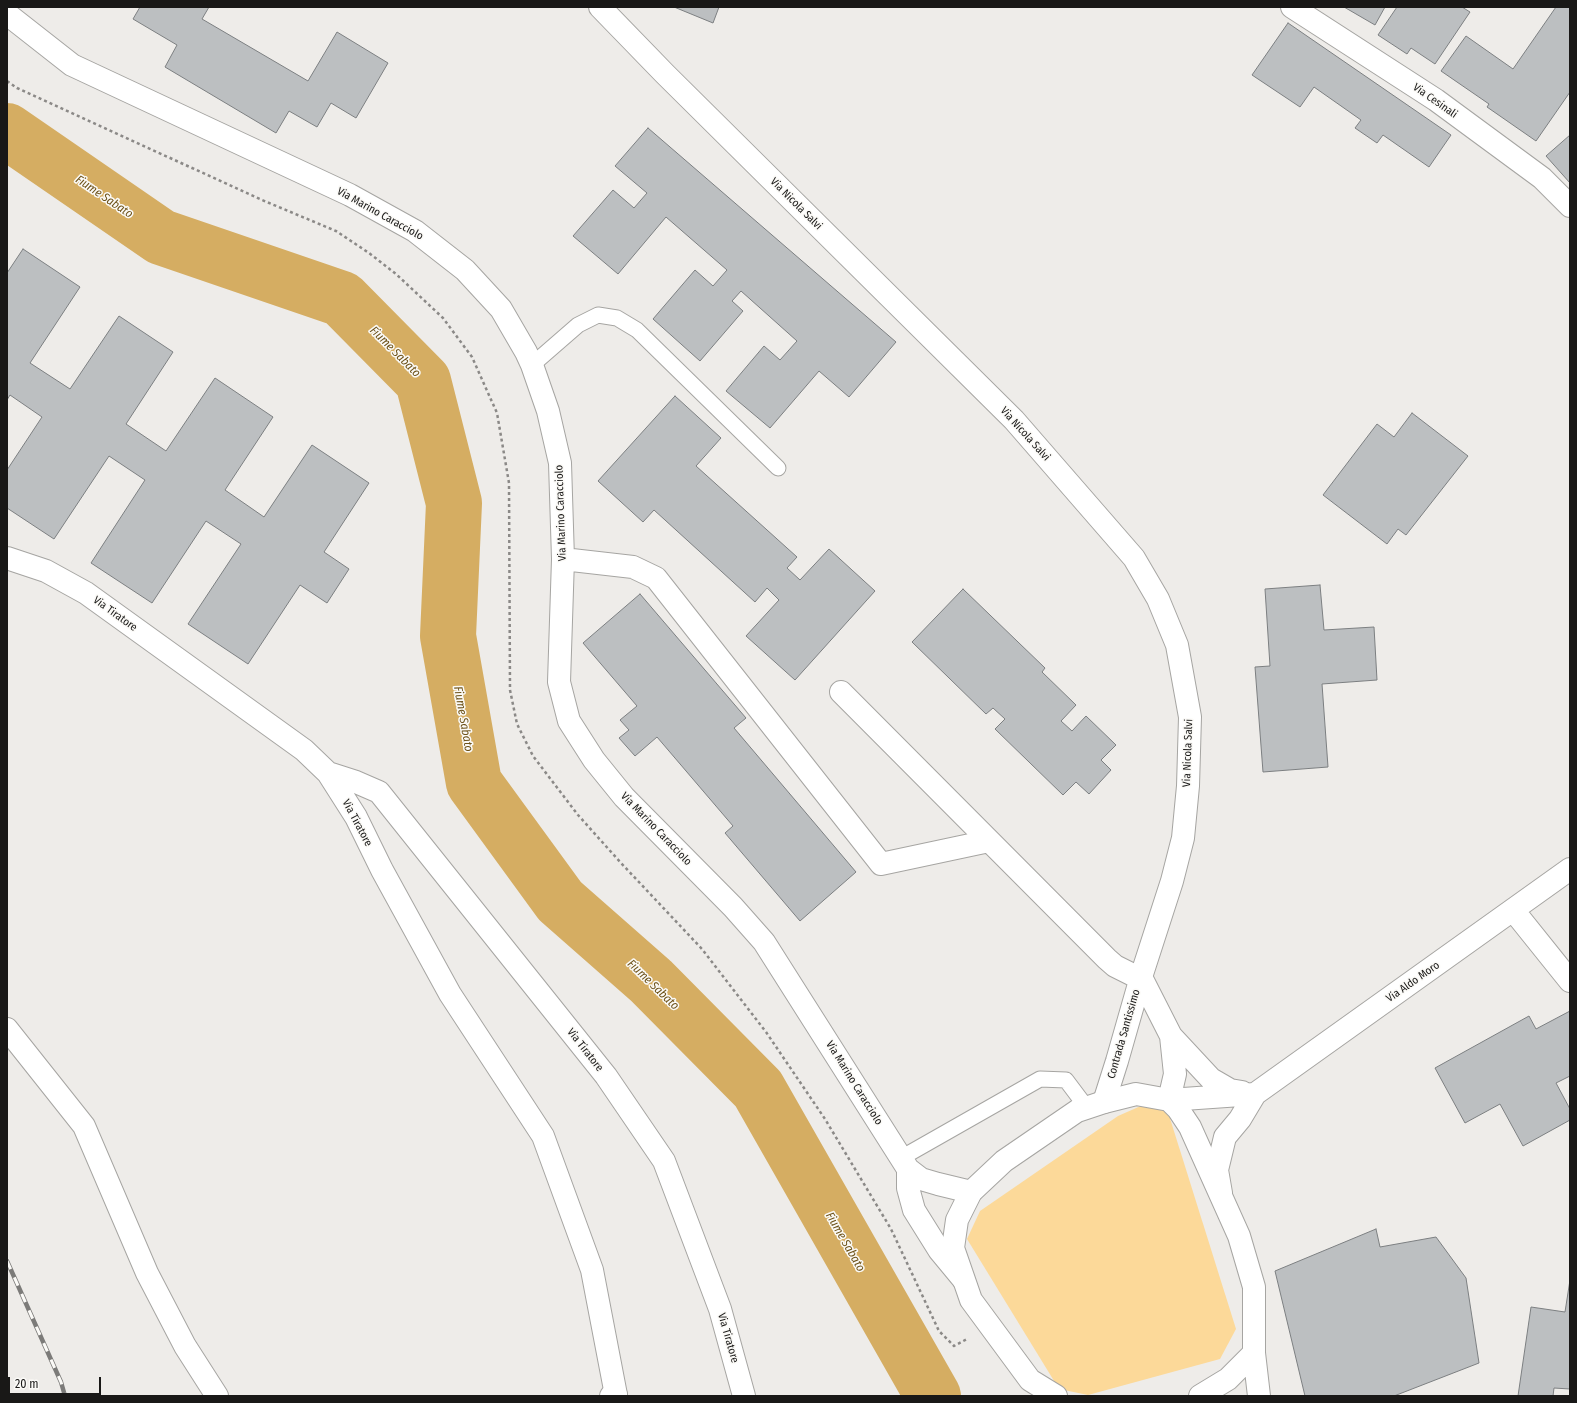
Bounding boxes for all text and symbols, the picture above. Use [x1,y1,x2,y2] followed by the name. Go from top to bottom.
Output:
[1410,81,1460,121] street label: Via Cesinali
[73,173,135,221] water label: Fiume Sabato
[767,175,825,233] street label: Via Nicola Salvi
[335,185,425,243] street label: Via Marino Caracciolo
[366,323,424,381] water label: Fiume Sabato
[997,404,1053,464] street label: Via Nicola Salvi
[553,465,569,561] street label: Via Marino Caracciolo
[90,594,140,634] street label: Via Tiratore
[450,685,476,753] water label: Fiume Sabato
[1180,719,1196,787] street label: Via Nicola Salvi
[618,790,694,868] street label: Via Marino Caracciolo
[339,797,375,849] street label: Via Tiratore
[624,957,682,1013] water label: Fiume Sabato
[1384,959,1442,1005] street label: Via Aldo Moro
[1105,988,1143,1080] street label: Contrada Santissimo
[564,1026,606,1074] street label: Via Tiratore
[823,1039,885,1127] street label: Via Marino Caracciolo
[822,1210,868,1274] water label: Fiume Sabato
[715,1312,741,1364] street label: Via Tiratore
[10,1369,103,1395] scale bar
[15,1377,39,1391] text: 20 m

